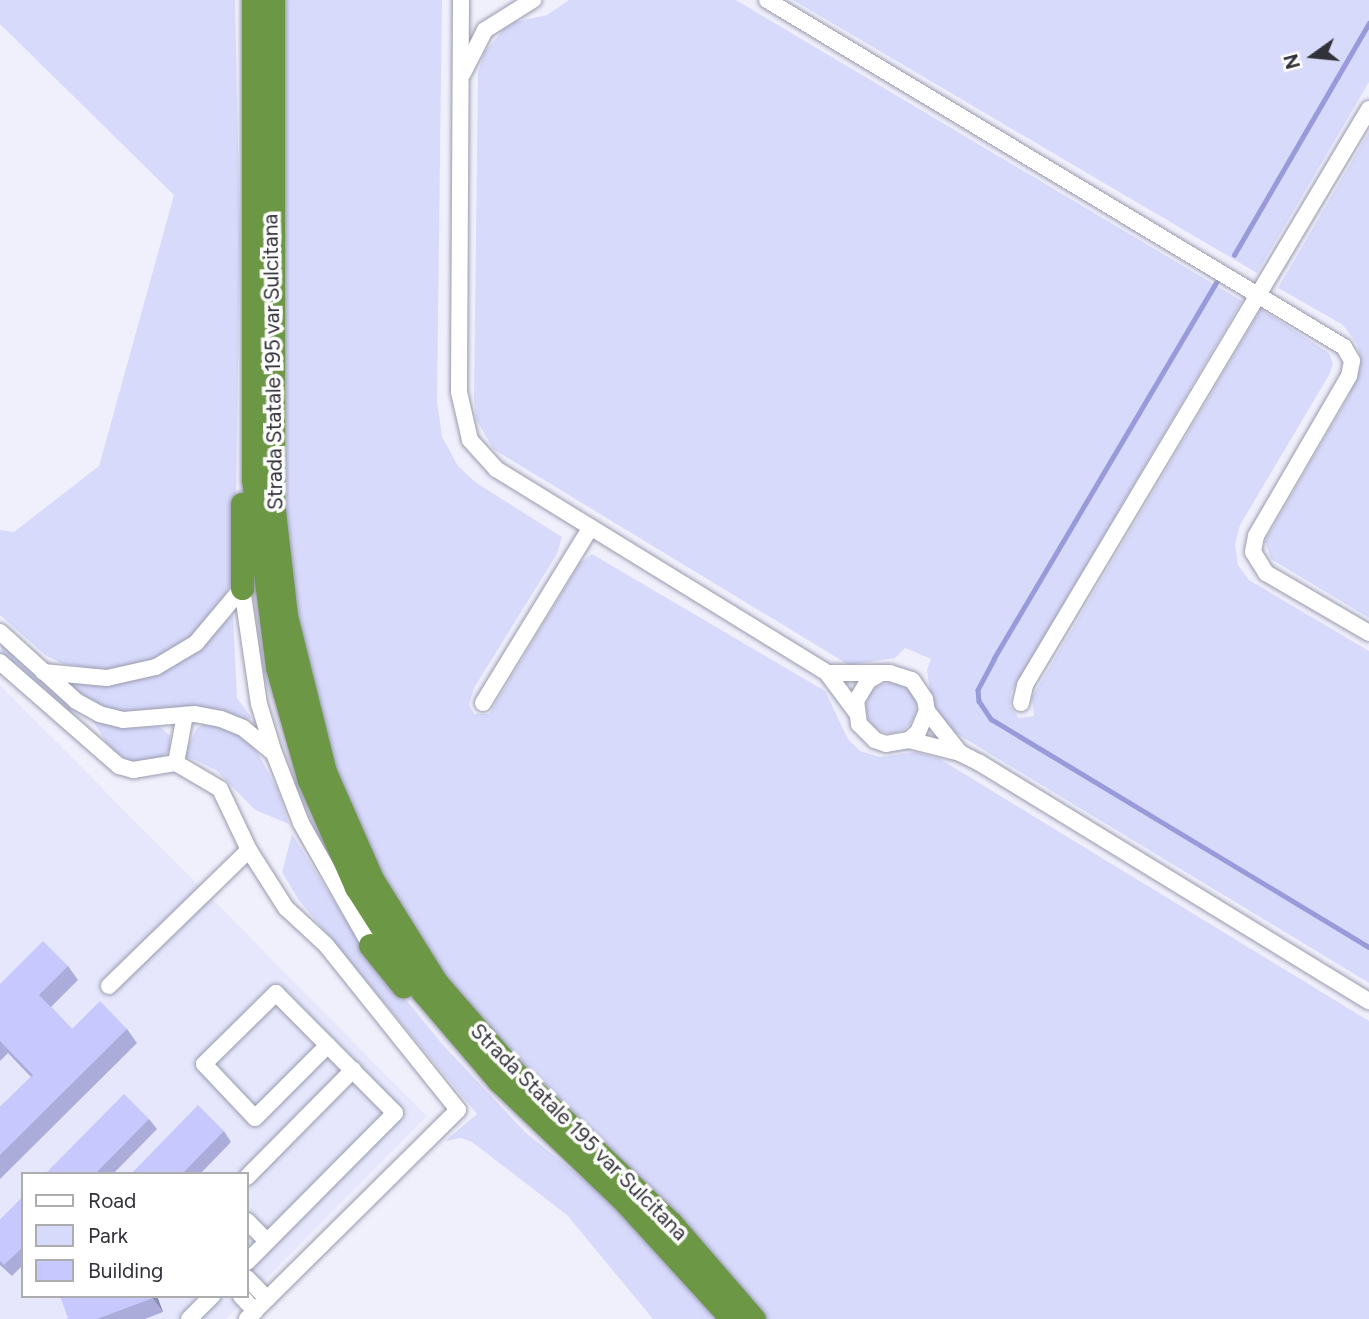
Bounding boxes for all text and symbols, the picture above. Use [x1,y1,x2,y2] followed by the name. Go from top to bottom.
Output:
[1278,21,1348,91] north arrow
[1279,51,1305,72] text: N
[258,214,288,510] street label: Strada Statale 195 var Sulcitana
[465,1018,693,1246] street label: Strada Statale 195 var Sulcitana
[21,1172,248,1298] legend
[88,1188,136,1213] text: Road
[88,1223,128,1248] text: Park
[88,1258,163,1283] text: Building

